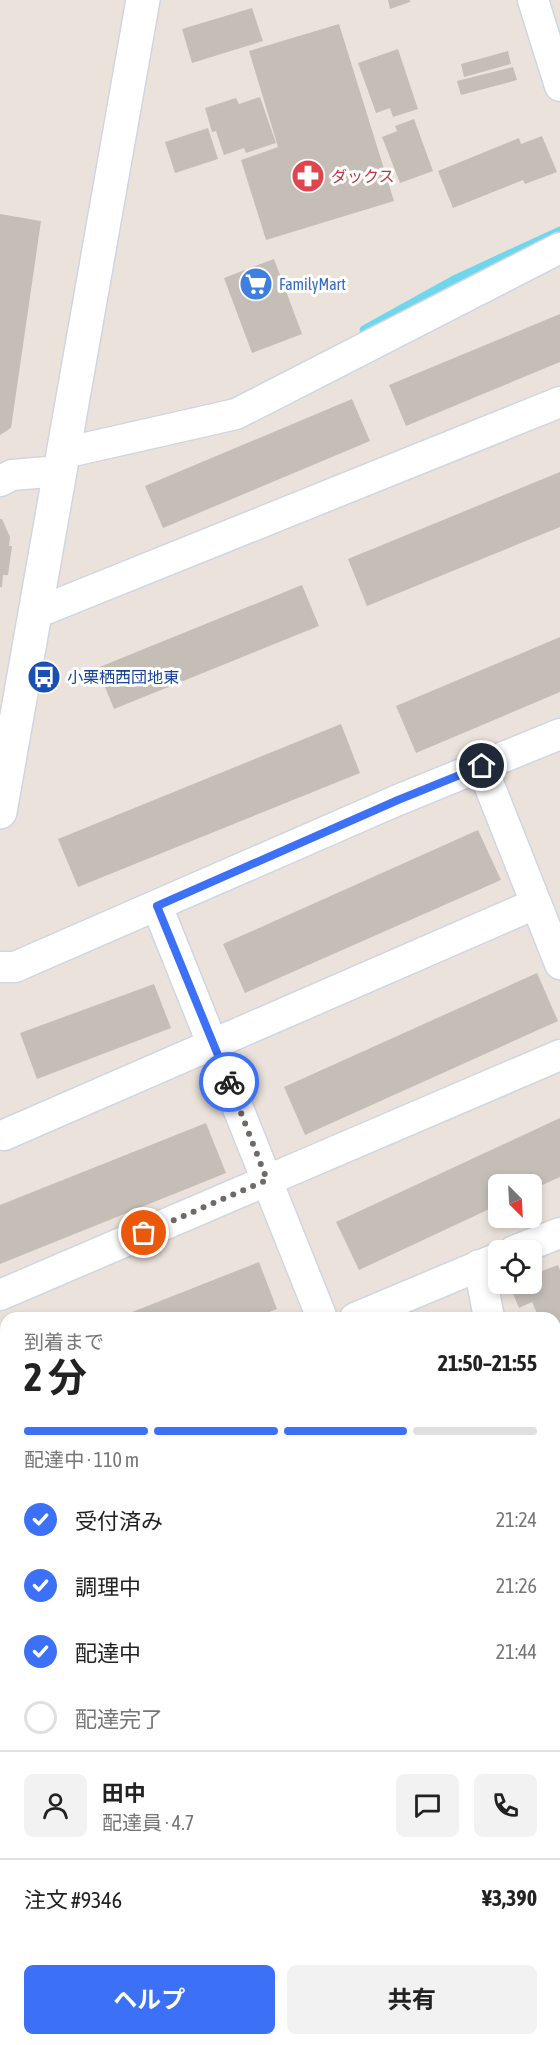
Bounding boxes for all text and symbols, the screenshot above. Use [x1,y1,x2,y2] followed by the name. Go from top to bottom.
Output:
[290,158,326,194] pharmacy icon: ダックス
[331,167,395,185] place label: ダックス
[238,266,274,302] supermarket icon: FamilyMart
[279,275,346,294] place label: FamilyMart
[26,659,62,695] bus stop icon: 小栗栖西団地東
[67,668,179,686] place label: 小栗栖西団地東
[456,740,507,791] pin
[465,749,498,782] icon: home
[199,1052,259,1112] courier
[213,1066,246,1099] icon: bike
[488,1174,542,1228] north arrow
[488,1174,542,1294] map controls
[118,1207,169,1258] pin
[127,1216,160,1249] icon: bag
[488,1240,542,1294] button: locate
[24,1330,104,1353] text: 到着まで
[438,1350,537,1376] text: 21:50–21:55
[24,1355,87,1399] text: 2 分
[24,1448,139,1471] text: 配達中 · 110 m
[24,1503,57,1536] icon: check
[75,1508,163,1534] text: 受付済み
[496,1508,537,1531] text: 21:24
[24,1569,57,1602] icon: check
[75,1574,141,1600] text: 調理中
[496,1574,537,1597] text: 21:26
[24,1635,57,1668] icon: check
[75,1640,141,1666] text: 配達中
[496,1640,537,1663] text: 21:44
[75,1706,163,1732] text: 配達完了
[24,1774,87,1837] button: person
[396,1774,459,1837] button: chat
[474,1774,537,1837] button: phone
[102,1780,146,1806] text: 田中
[102,1811,194,1834] text: 配達員 · 4.7
[482,1885,537,1911] text: ¥3,390
[24,1887,122,1913] text: 注文 #9346
[24,1965,275,2034] button: ヘルプ
[287,1965,537,2034] button: 共有

